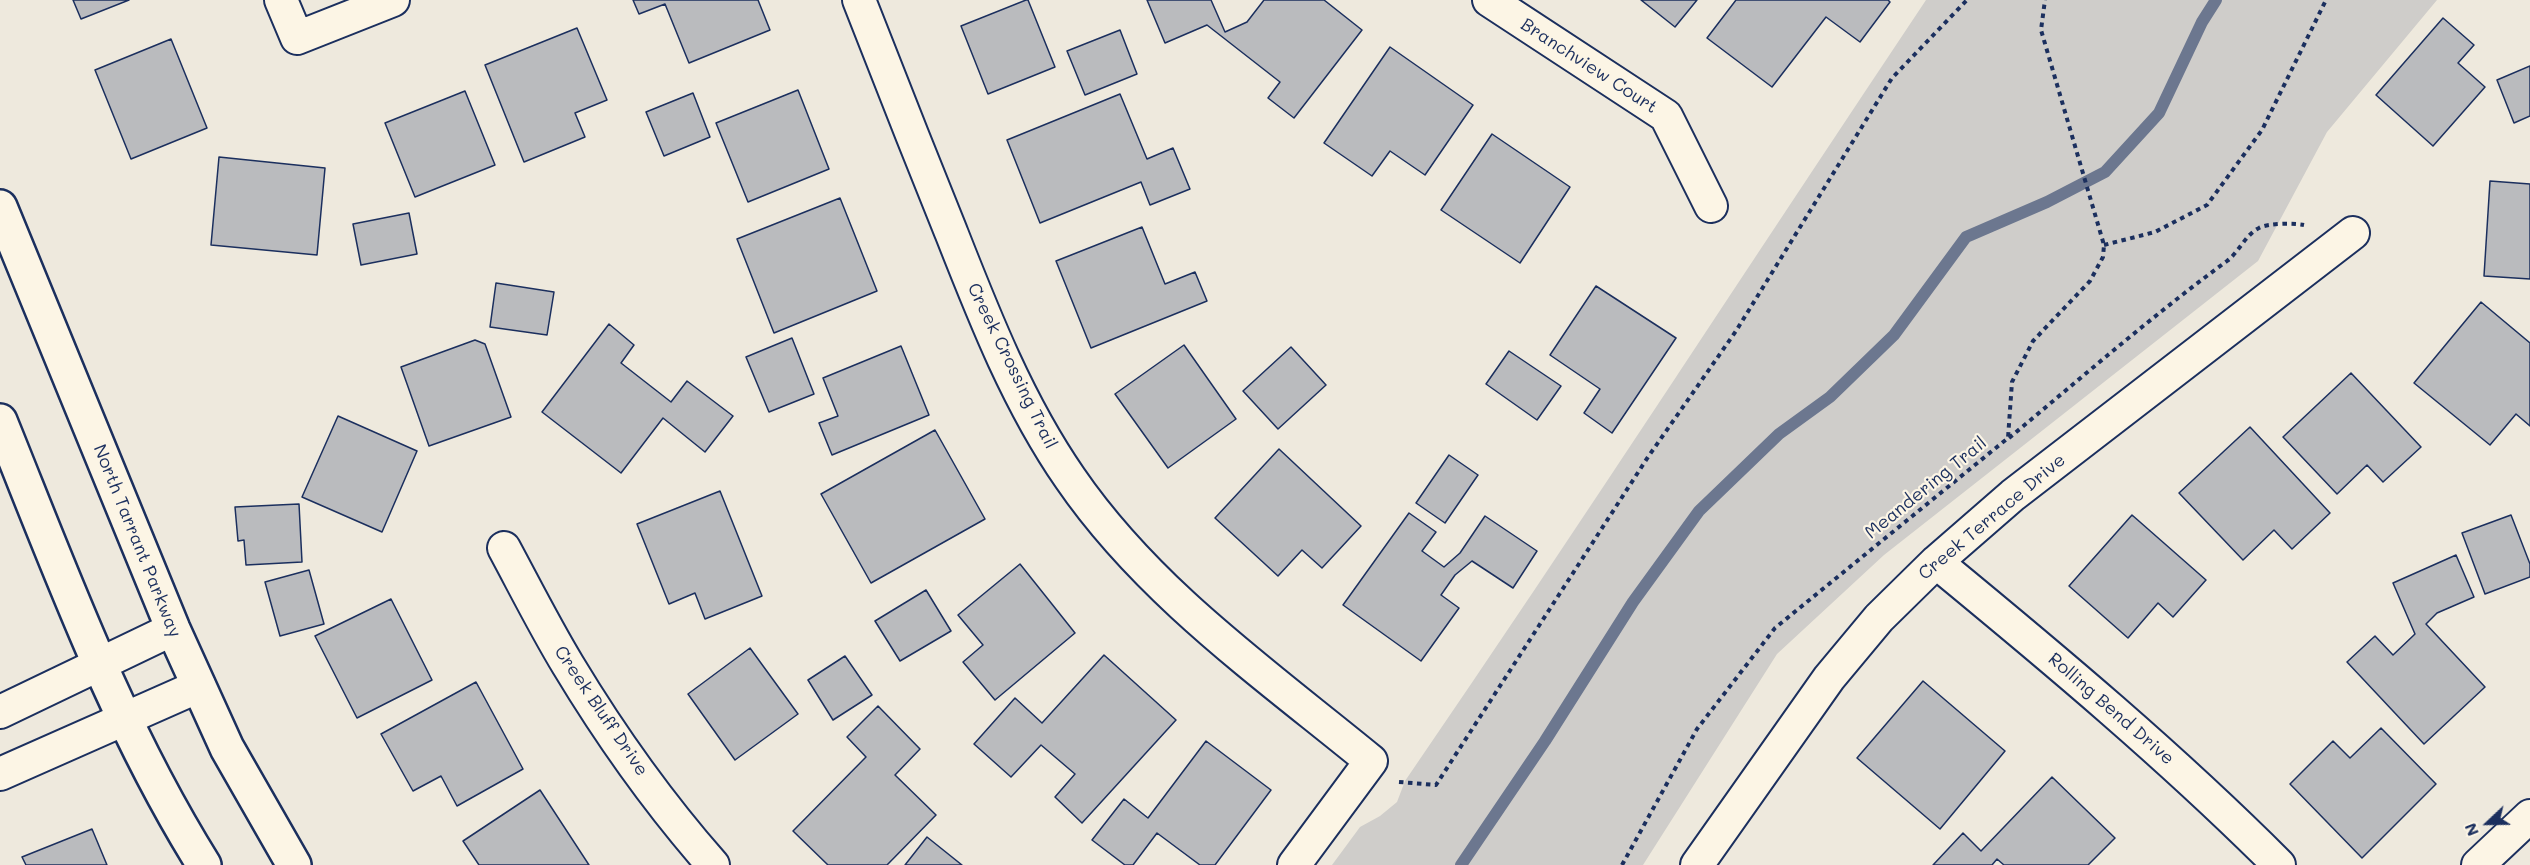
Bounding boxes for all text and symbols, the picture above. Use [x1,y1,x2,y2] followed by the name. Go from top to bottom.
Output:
[1517,14,1661,118] street label: Branchview Court
[963,280,1061,452] street label: Creek Crossing Trail
[1861,432,1991,544] street label: Meandering Trail
[88,441,186,641] street label: North Tarrant Parkway
[1914,449,2070,585] street label: Creek Terrace Drive
[549,642,653,780] street label: Creek Bluff Drive
[2044,648,2178,770] street label: Rolling Bend Drive
[2458,793,2518,853] north arrow
[2459,820,2483,839] text: N

